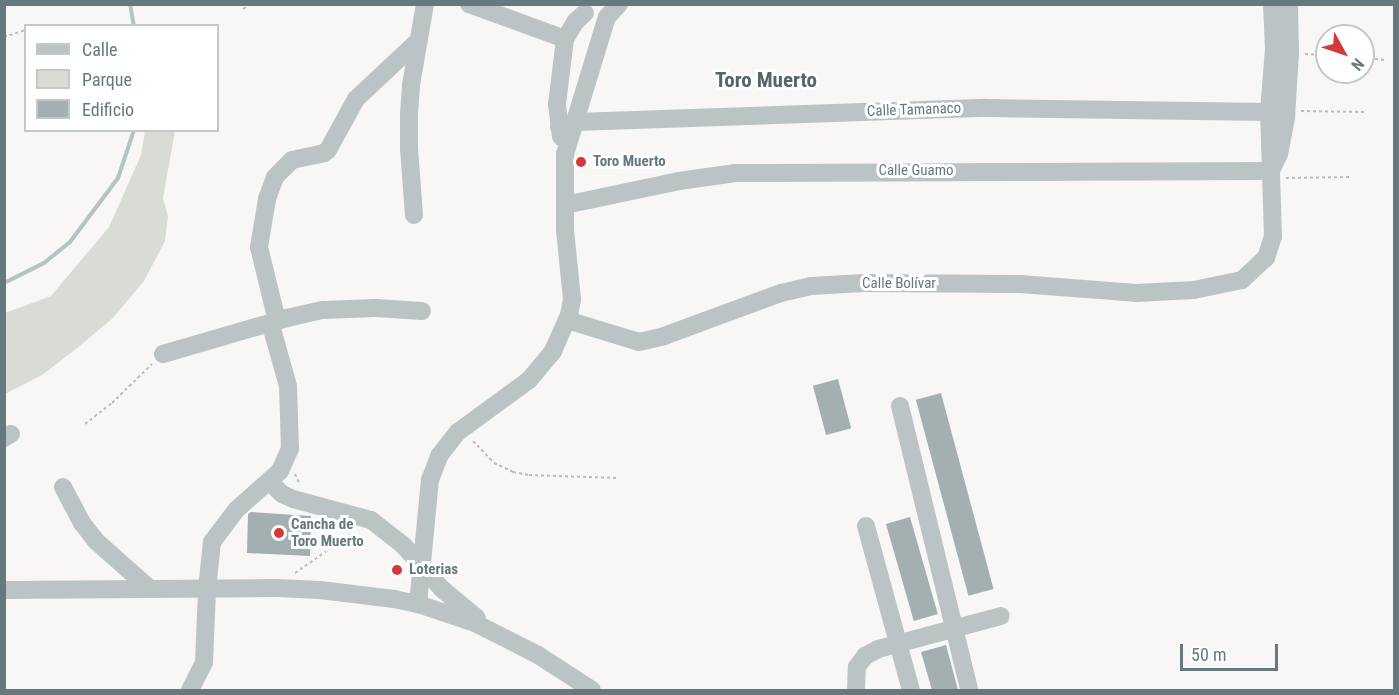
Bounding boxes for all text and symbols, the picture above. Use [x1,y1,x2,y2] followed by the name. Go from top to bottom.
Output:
[24,24,219,132] legend
[1315,24,1375,84] north arrow
[82,39,118,60] text: Calle
[1347,55,1368,74] text: N
[715,67,817,93] district label: Toro Muerto
[82,69,132,90] text: Parque
[82,99,134,120] text: Edificio
[866,99,962,121] street label: Calle Tamanaco
[593,153,666,171] place label: Toro Muerto
[574,155,588,169] marker: Toro Muerto
[878,162,954,180] street label: Calle Guamo
[862,275,936,293] street label: Calle Bolívar
[291,515,364,550] place label: Cancha de Toro Muerto
[272,526,286,540] marker: Cancha de Toro Muerto
[409,561,458,579] place label: Loterias
[390,563,404,577] marker: Loterias
[1183,632,1280,670] scale bar
[1191,644,1226,665] text: 50 m

